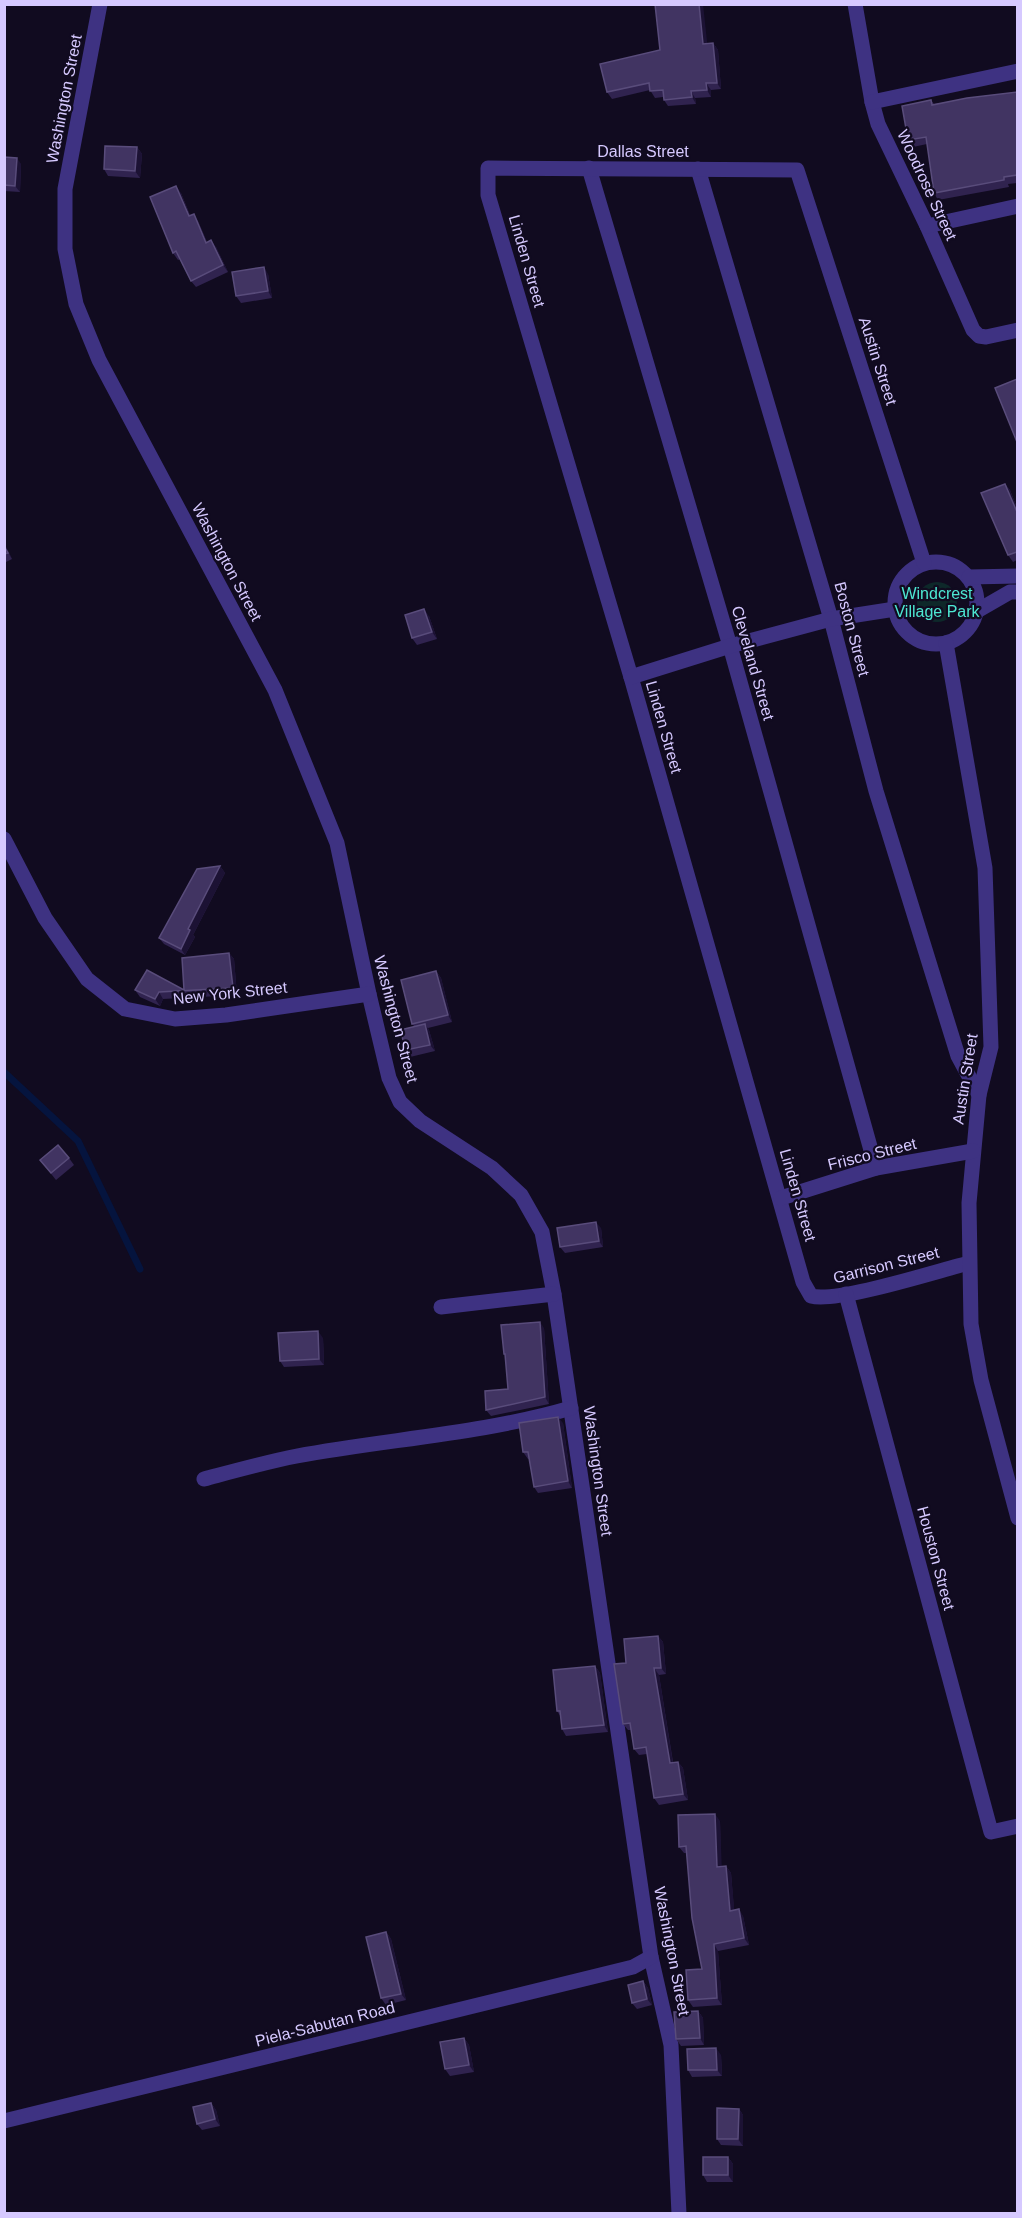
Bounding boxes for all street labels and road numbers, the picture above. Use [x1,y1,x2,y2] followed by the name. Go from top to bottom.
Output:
[43,33,85,165] street label: Washington Street
[894,127,960,243] street label: Woodrose Street
[597,143,689,160] street label: Dallas Street
[506,213,548,310] street label: Linden Street
[856,315,900,408] street label: Austin Street
[189,500,266,624] street label: Washington Street
[831,580,873,679] street label: Boston Street
[729,604,778,723] street label: Cleveland Street
[643,679,685,776] street label: Linden Street
[371,954,421,1085] street label: Washington Street
[172,978,288,1007] street label: New York Street
[949,1032,981,1126] street label: Austin Street
[826,1135,919,1173] street label: Frisco Street
[777,1147,819,1244] street label: Linden Street
[831,1243,941,1286] street label: Garrison Street
[580,1405,616,1538] street label: Washington Street
[914,1504,958,1612] street label: Houston Street
[651,1885,693,2017] street label: Washington Street
[253,1998,397,2050] street label: Piela-Sabutan Road

